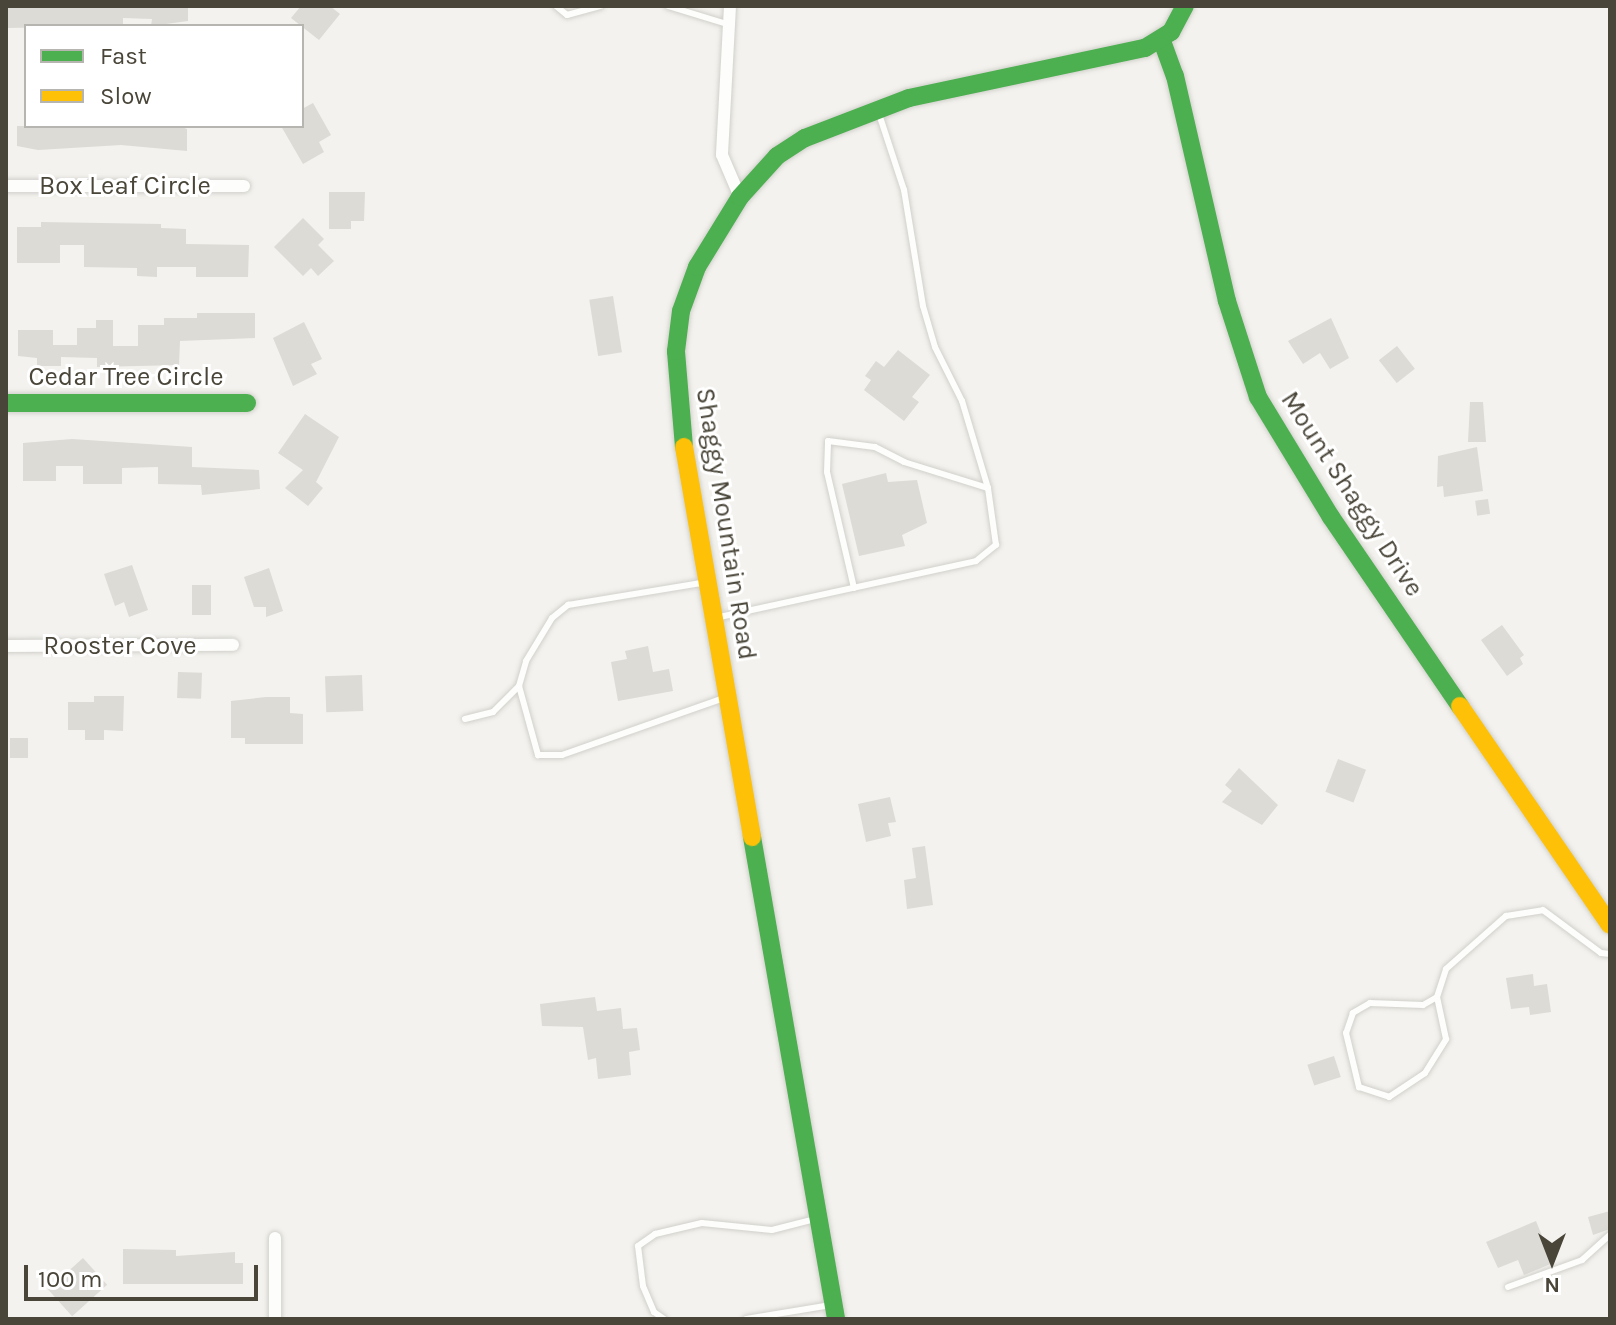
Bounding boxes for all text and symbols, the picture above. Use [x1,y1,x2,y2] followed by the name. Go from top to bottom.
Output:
[24,24,304,128] legend
[100,42,147,70] text: Fast
[100,82,152,110] text: Slow
[39,170,211,202] street label: Box Leaf Circle
[28,361,224,393] street label: Cedar Tree Circle
[689,386,763,662] street label: Shaggy Mountain Road
[1274,386,1430,602] street label: Mount Shaggy Drive
[43,630,197,662] street label: Rooster Cove
[1512,1221,1592,1301] north arrow
[28,1249,262,1299] scale bar
[38,1265,103,1293] text: 100 m
[1544,1272,1560,1298] text: N

